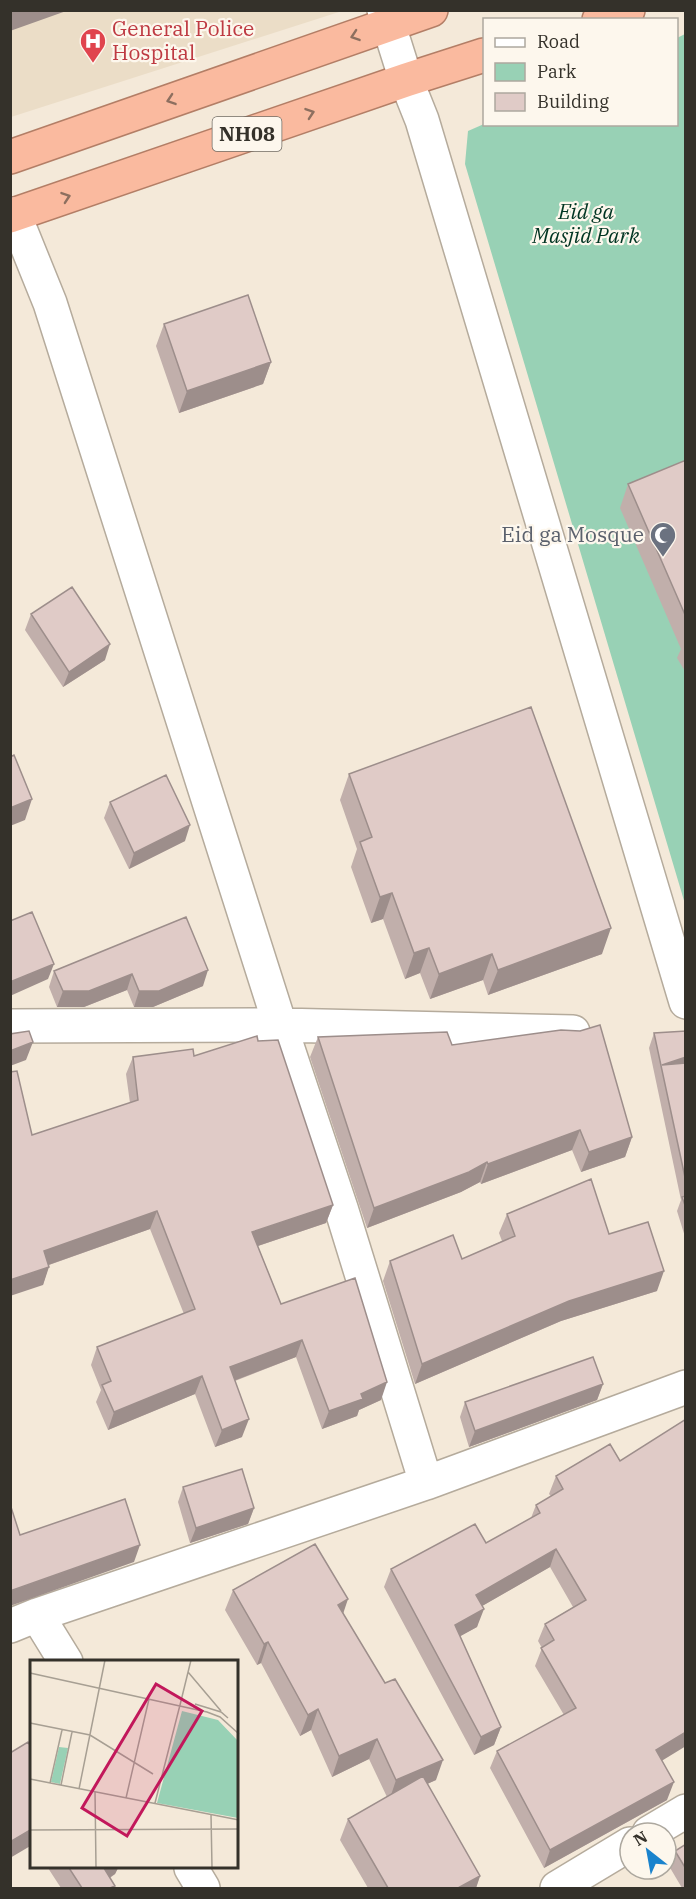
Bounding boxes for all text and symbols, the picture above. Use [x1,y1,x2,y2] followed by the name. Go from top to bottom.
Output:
[112,14,254,66] place label: General Police Hospital
[483,18,678,126] legend
[78,26,108,64] hospital icon: General Police Hospital
[351,28,361,41] one-way arrow
[537,30,580,53] text: Road
[537,60,577,83] text: Park
[537,90,609,113] text: Building
[167,93,177,106] one-way arrow
[304,107,315,120] one-way arrow
[212,117,282,151] road number: NH08
[60,191,71,204] one-way arrow
[531,197,641,249] park label: Eid ga Masjid Park
[501,520,644,548] place label: Eid ga Mosque
[648,520,678,558] mosque icon: Eid ga Mosque
[30,1660,238,1869] inset map
[618,1821,678,1881] north arrow
[630,1826,651,1850] text: N

